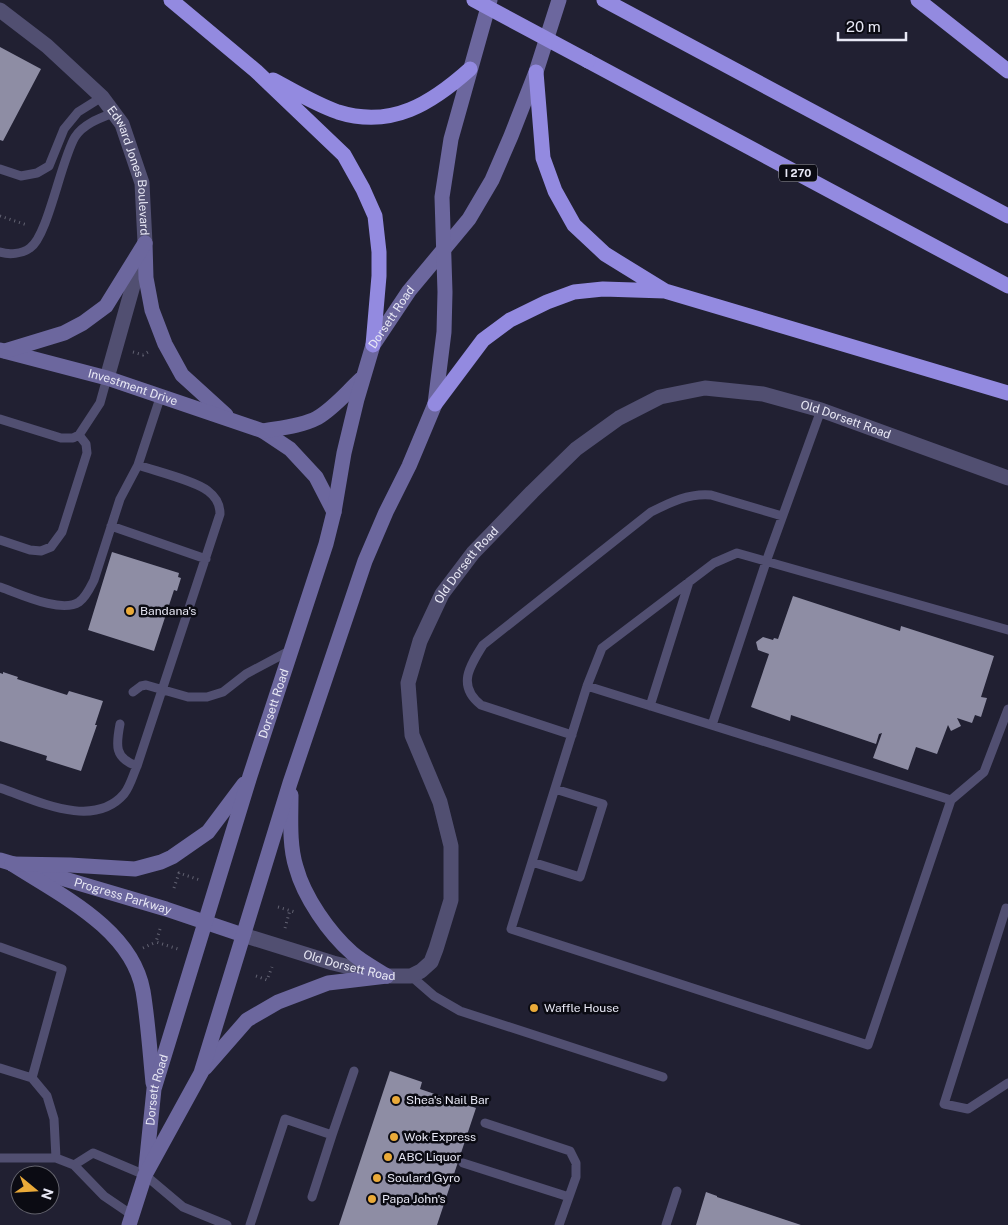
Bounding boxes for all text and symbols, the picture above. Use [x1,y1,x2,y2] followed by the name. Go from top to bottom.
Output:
[838,10,906,42] scale bar
[846,18,881,35] text: 20 m
[104,103,152,236] street label: Edward Jones Boulevard
[779,164,817,182] road number: I 270
[366,283,417,351] street label: Dorsett Road
[86,366,180,409] street label: Investment Drive
[799,398,893,442] street label: Old Dorsett Road
[432,524,501,606] street label: Old Dorsett Road
[140,604,196,618] place label: Bandana's
[124,605,136,617] marker: Bandana's
[256,667,292,740] street label: Dorsett Road
[72,875,174,918] street label: Progress Parkway
[302,947,396,983] street label: Old Dorsett Road
[544,1001,619,1015] place label: Waffle House
[528,1002,540,1014] marker: Waffle House
[143,1053,171,1126] street label: Dorsett Road
[406,1093,490,1107] place label: Shea's Nail Bar
[390,1094,402,1106] marker: Shea's Nail Bar
[404,1130,476,1144] place label: Wok Express
[388,1131,400,1143] marker: Wok Express
[398,1150,462,1164] place label: ABC Liquor
[382,1151,394,1163] marker: ABC Liquor
[10,1165,60,1215] north arrow
[387,1171,461,1185] place label: Soulard Gyro
[371,1172,383,1184] marker: Soulard Gyro
[38,1186,57,1202] text: N
[382,1192,446,1206] place label: Papa John's
[366,1193,378,1205] marker: Papa John's

